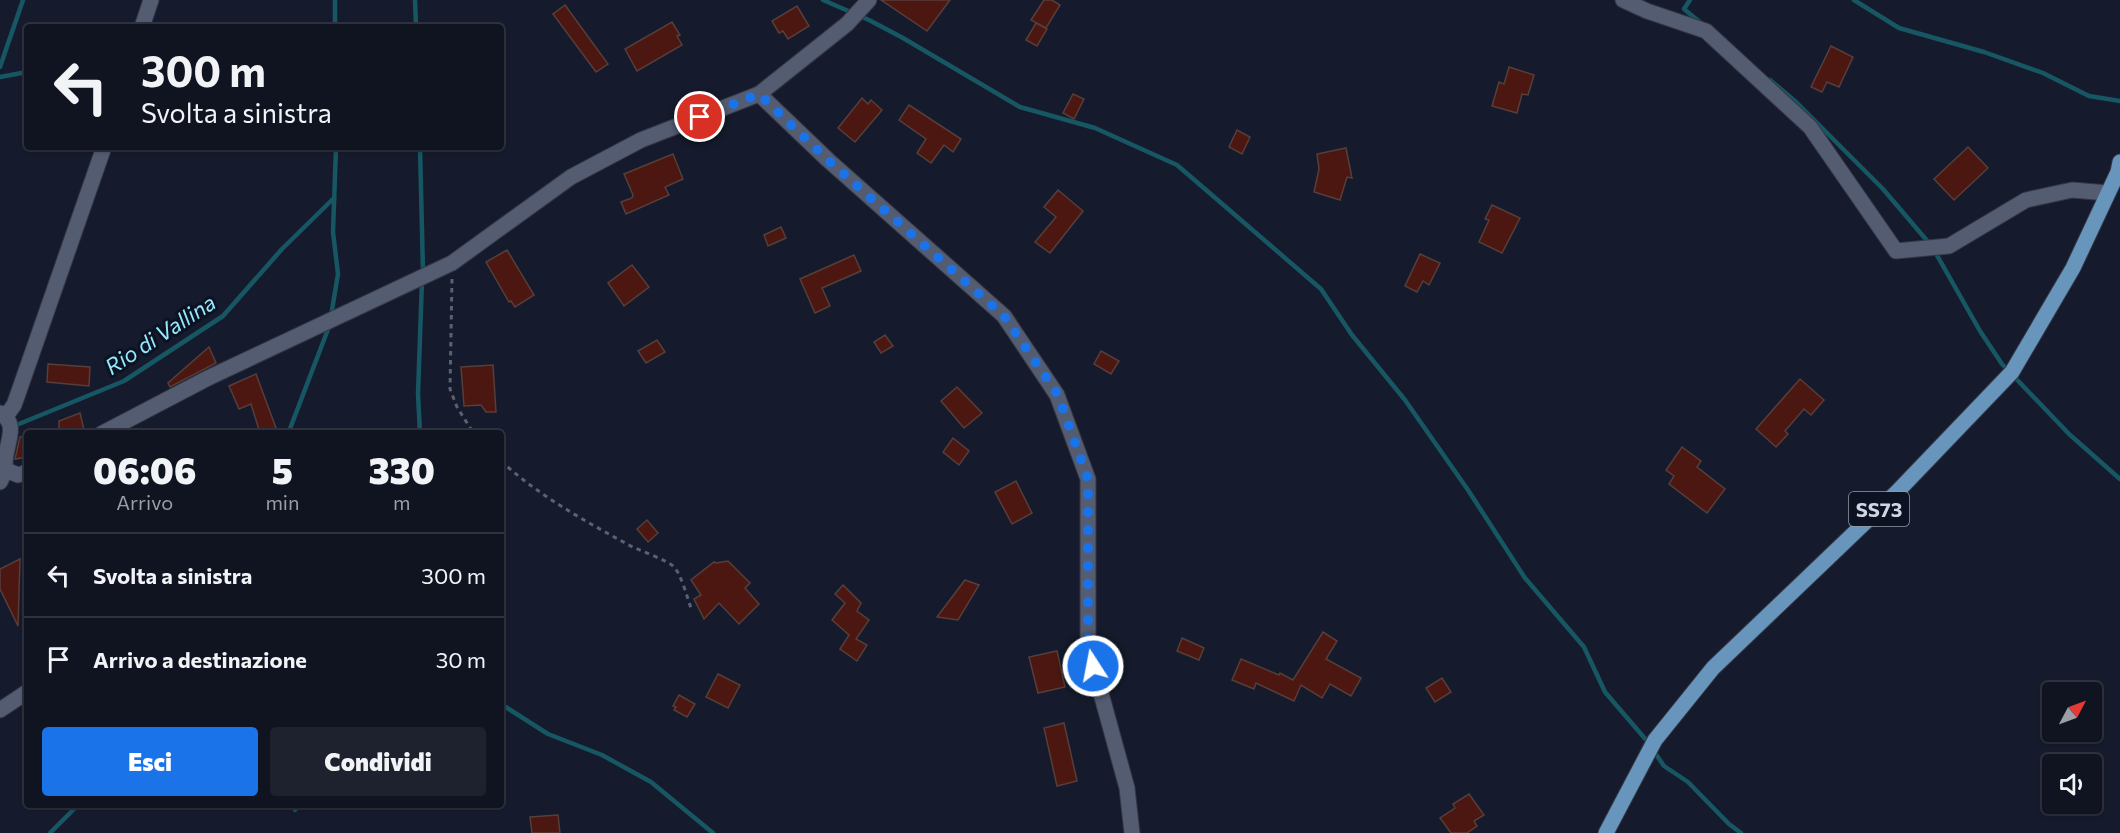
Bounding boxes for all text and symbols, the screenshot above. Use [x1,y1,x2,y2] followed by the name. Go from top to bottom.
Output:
[141,44,266,96] text: 300 m
[42,48,120,126] icon: left
[674,91,725,142] pin
[141,96,332,129] text: Svolta a sinistra
[683,100,716,133] icon: arrive
[100,288,220,380] water label: Rio di Vallina
[93,447,196,491] text: 06:06
[272,447,293,491] text: 5
[369,447,435,491] text: 330
[116,490,173,514] text: Arrivo
[265,490,299,514] text: min
[393,490,410,514] text: m
[1849,492,1909,526] road number: SS73
[42,559,75,592] icon: left
[93,562,252,589] text: Svolta a sinistra
[421,562,486,589] text: 300 m
[1061,634,1125,698] position arrow
[42,643,75,676] icon: arrive
[93,646,307,673] text: Arrivo a destinazione
[436,646,486,673] text: 30 m
[2042,682,2102,742] north arrow
[2042,682,2102,814] map controls
[42,727,258,796] button: Esci
[270,727,486,796] button: Condividi
[2042,754,2102,814] button: sound

